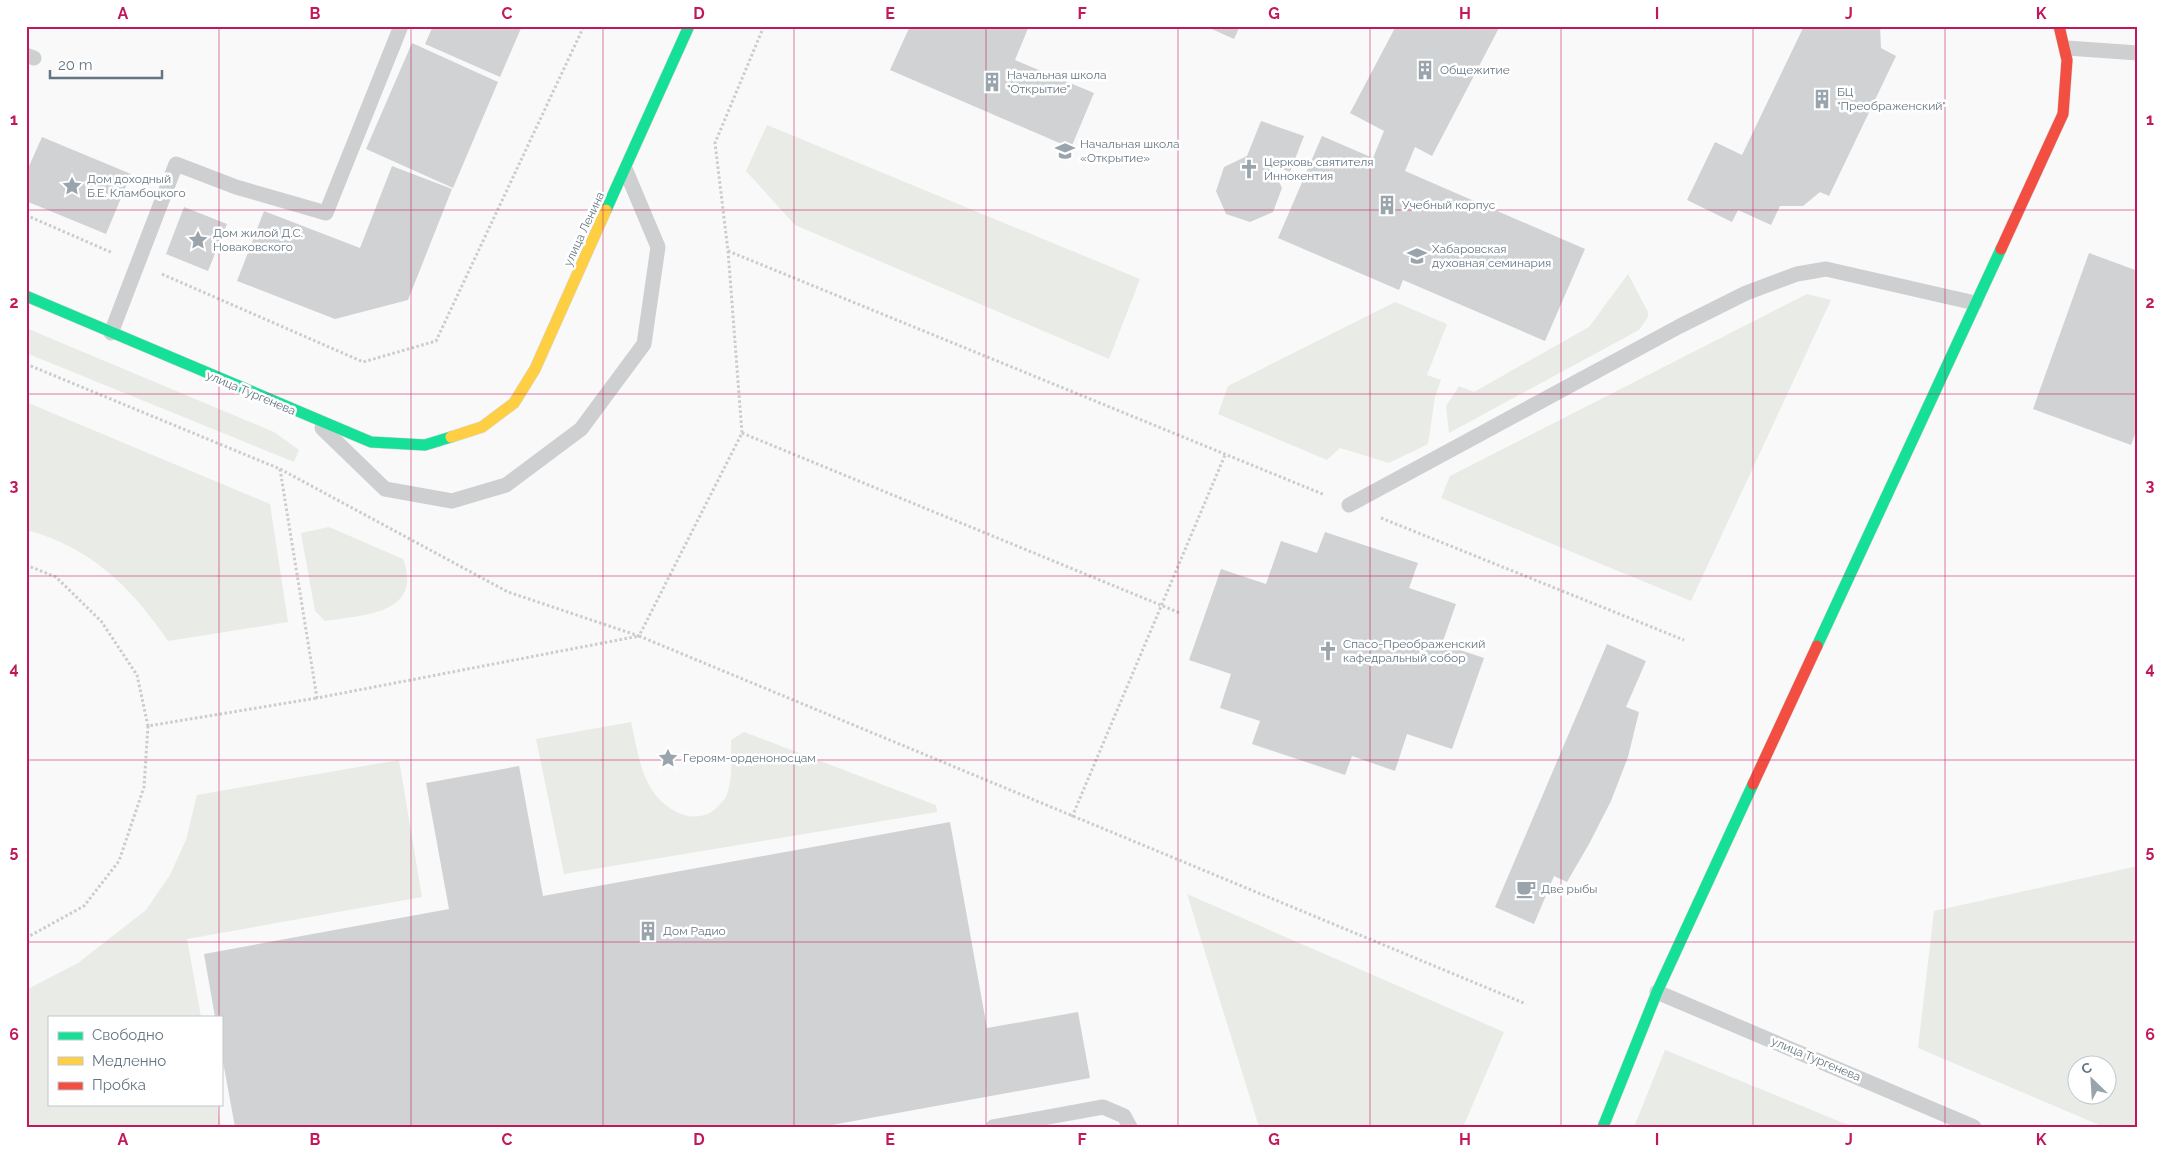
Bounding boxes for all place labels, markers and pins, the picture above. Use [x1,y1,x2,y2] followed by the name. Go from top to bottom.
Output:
[1414,59,1436,81] building icon: Общежитие
[1440,63,1510,77] place label: Общежитие
[1007,68,1107,96] place label: Начальная школа "Открытие"
[981,71,1003,93] building icon: Начальная школа "Открытие"
[1837,85,1946,113] place label: БЦ "Преображенский"
[1811,88,1833,110] building icon: БЦ "Преображенский"
[1080,137,1180,165] place label: Начальная школа «Открытие»
[1054,140,1076,162] school or university icon: Начальная школа «Открытие»
[1264,155,1374,183] place label: Церковь святителя Иннокентия
[1238,158,1260,180] church icon: Церковь святителя Иннокентия
[87,172,186,200] place label: Дом доходный Б.Е. Кламбоцкого
[61,175,83,197] place icon: Дом доходный Б.Е. Кламбоцкого
[1376,194,1398,216] building icon: Учебный корпус
[1402,198,1496,212] place label: Учебный корпус
[213,226,303,254] place label: Дом жилой Д.С. Новаковского
[187,229,209,251] place icon: Дом жилой Д.С. Новаковского
[1432,242,1551,270] place label: Хабаровская духовная семинария
[1406,245,1428,267] school or university icon: Хабаровская духовная семинария
[1343,637,1485,665] place label: Спасо-Преображенский кафедральный собор
[1317,640,1339,662] church icon: Спасо-Преображенский кафедральный собор
[657,747,679,769] place icon: Героям-орденоносцам
[683,751,816,765] place label: Героям-орденоносцам
[1515,878,1537,900] cafe icon: Две рыбы
[1541,882,1598,896] place label: Две рыбы
[637,920,659,942] building icon: Дом Радио
[663,924,726,938] place label: Дом Радио

